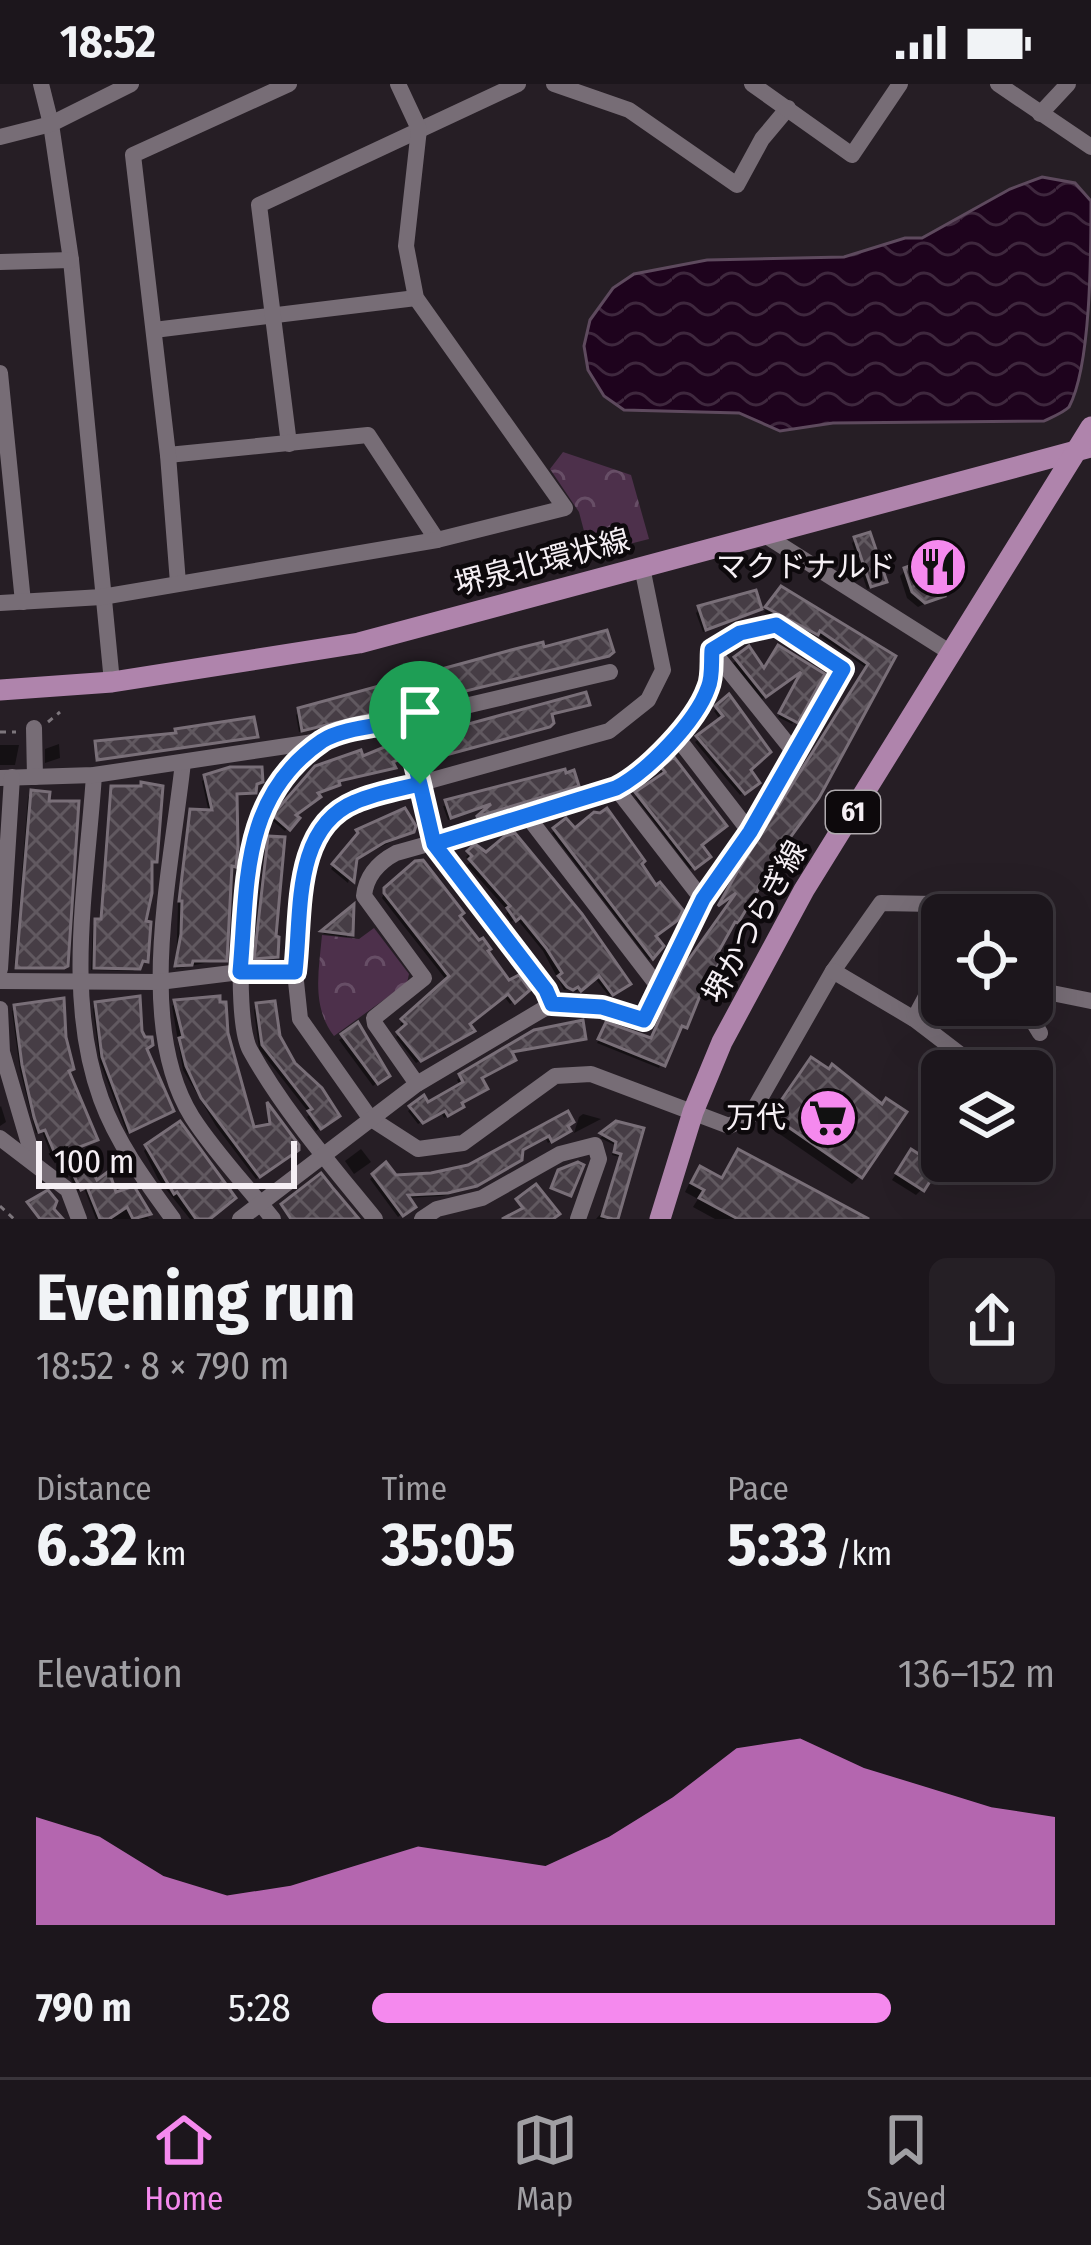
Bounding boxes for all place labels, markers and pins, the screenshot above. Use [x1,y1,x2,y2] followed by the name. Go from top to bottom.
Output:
[907,536,969,598] restaurant icon: マクドナルド
[716,549,896,585] place label: マクドナルド
[369,661,471,784] pin
[797,1087,859,1149] supermarket icon: 万代
[726,1100,786,1136] place label: 万代

